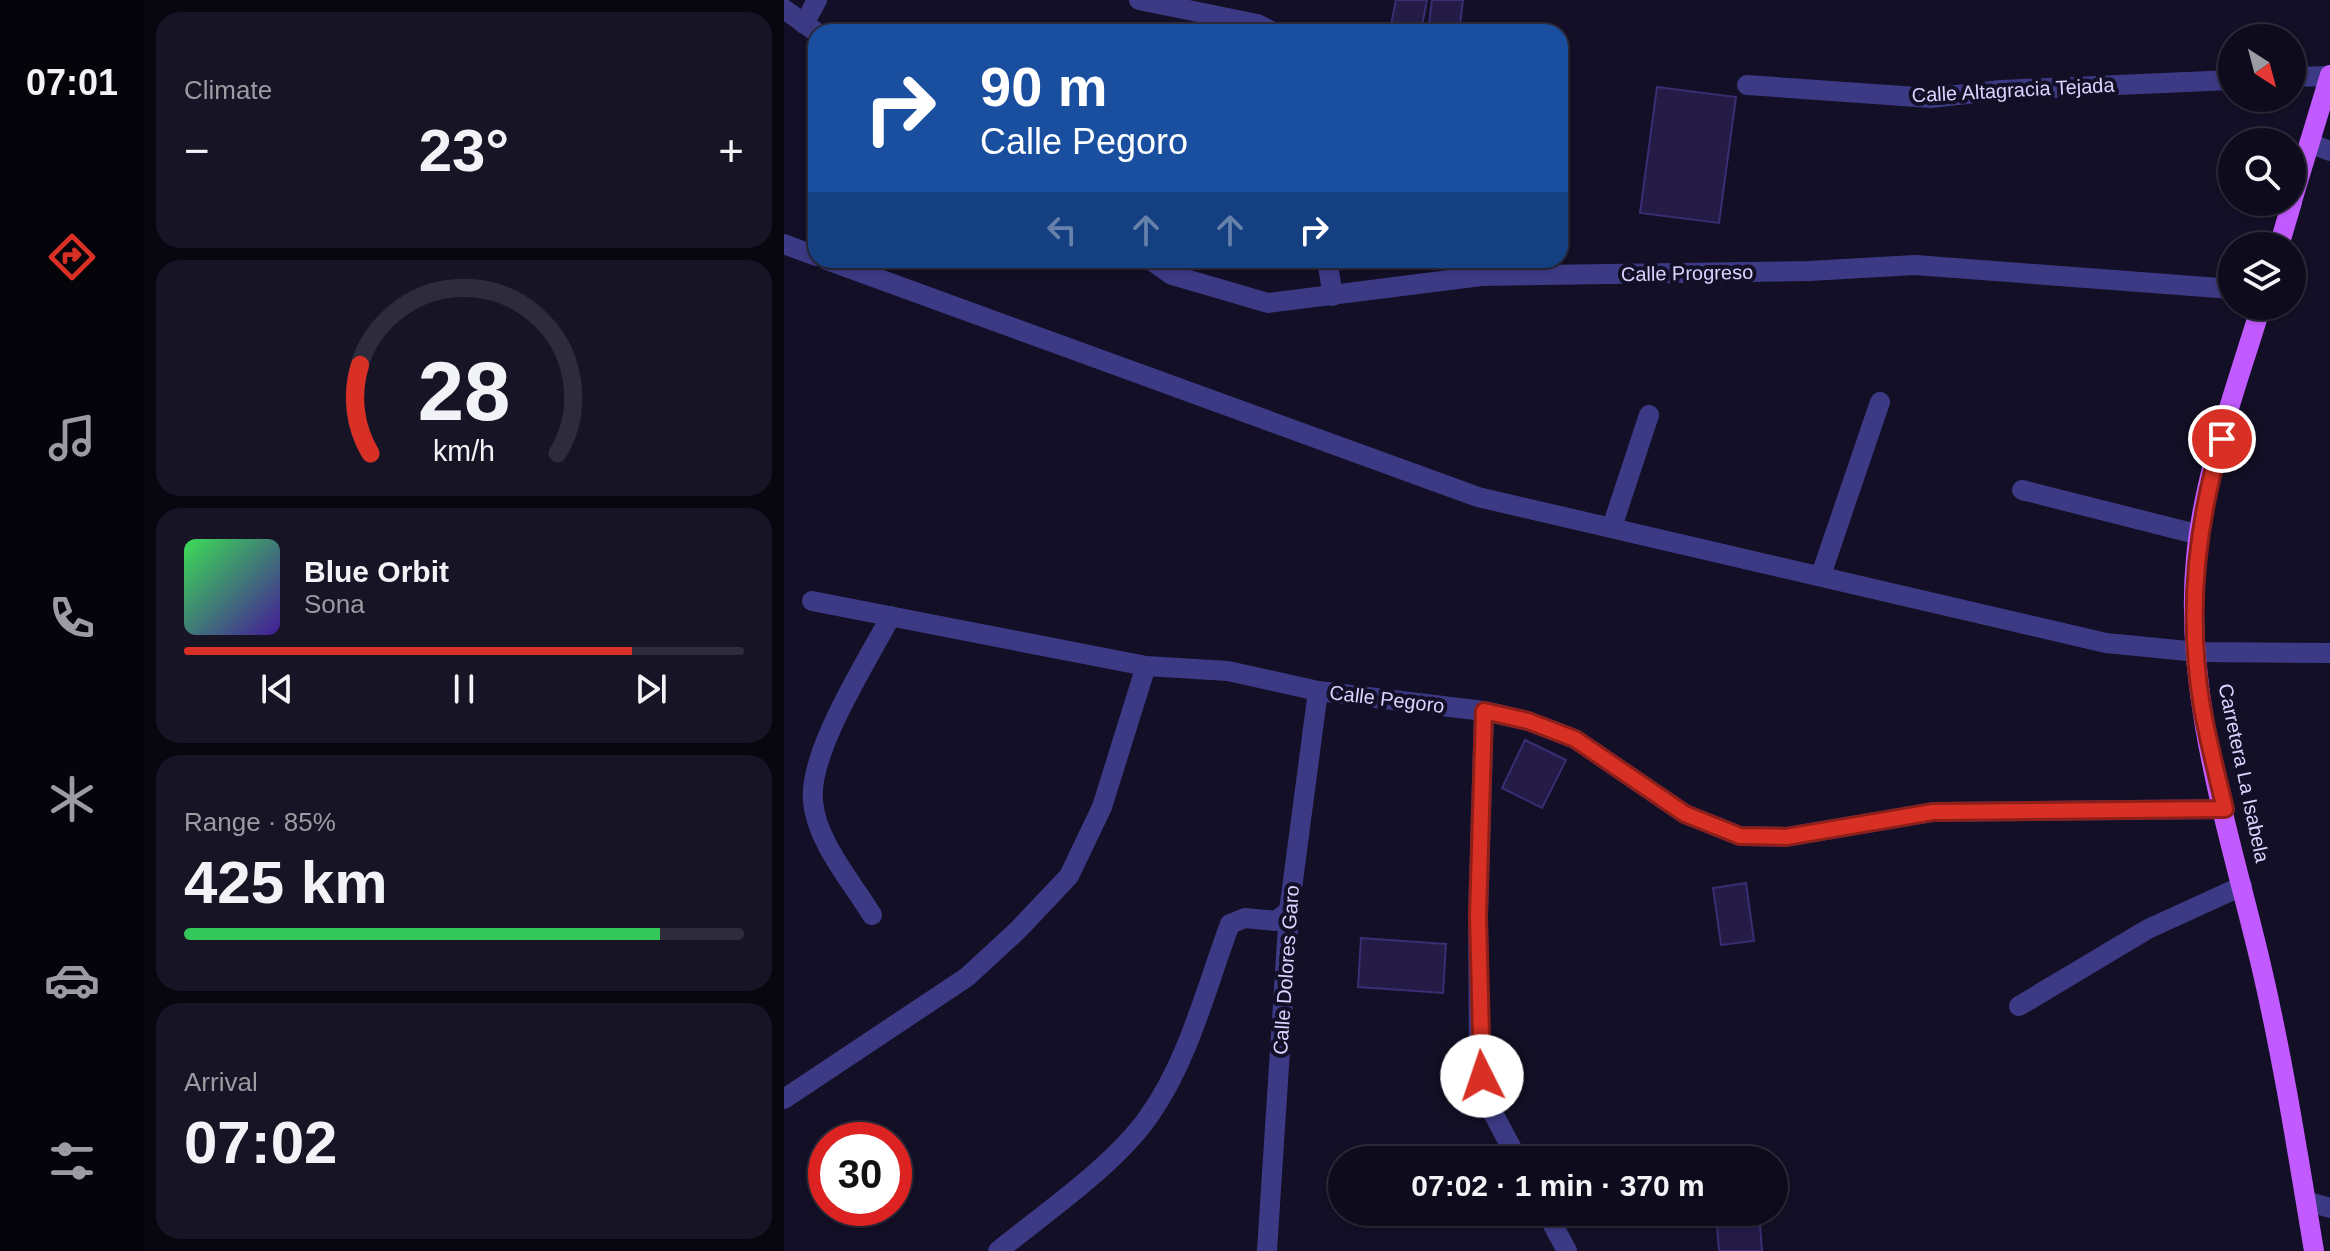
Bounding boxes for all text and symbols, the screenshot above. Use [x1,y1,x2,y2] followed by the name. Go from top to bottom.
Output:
[2218,24,2306,112] north arrow
[2218,24,2306,320] map controls
[980,55,1108,118] text: 90 m
[848,56,952,160] icon: right
[26,62,118,103] text: 07:01
[1911,74,2116,106] street label: Calle Altagracia Tejada
[184,75,272,105] text: Climate
[419,117,509,184] text: 23°
[980,121,1188,162] text: Calle Pegoro
[184,126,210,175] text: −
[718,126,744,175] text: +
[2218,128,2306,216] button: search
[1040,208,1084,252] icon: left
[1124,208,1168,252] icon: ahead
[1208,208,1252,252] icon: ahead
[1292,208,1336,252] icon: right
[44,229,100,285] icon: directions
[2218,232,2306,320] button: layers
[1621,261,1753,285] street label: Calle Progreso
[418,344,510,437] text: 28
[2188,405,2256,473] pin
[44,410,100,466] icon: music
[2200,417,2244,461] icon: arrive
[433,435,495,467] text: km/h
[304,555,449,588] text: Blue Orbit
[304,589,365,619] text: Sona
[44,590,100,646] icon: phone
[255,667,299,711] icon: previous
[442,667,486,711] icon: pause
[629,667,673,711] icon: next
[1328,681,1446,717] street label: Calle Pegoro
[2214,682,2274,865] street label: Carretera La Isabela
[44,771,100,827] icon: climate
[184,807,336,837] text: Range · 85%
[184,849,388,916] text: 425 km
[1269,884,1303,1056] street label: Calle Dolores Garo
[44,952,100,1008] icon: car
[1440,1034,1524,1118] position arrow
[184,1067,258,1097] text: Arrival
[184,1109,337,1176] text: 07:02
[808,1122,912,1226] speed limit sign: 30
[44,1133,100,1189] icon: filters
[1411,1169,1705,1202] text: 07:02 · 1 min · 370 m

